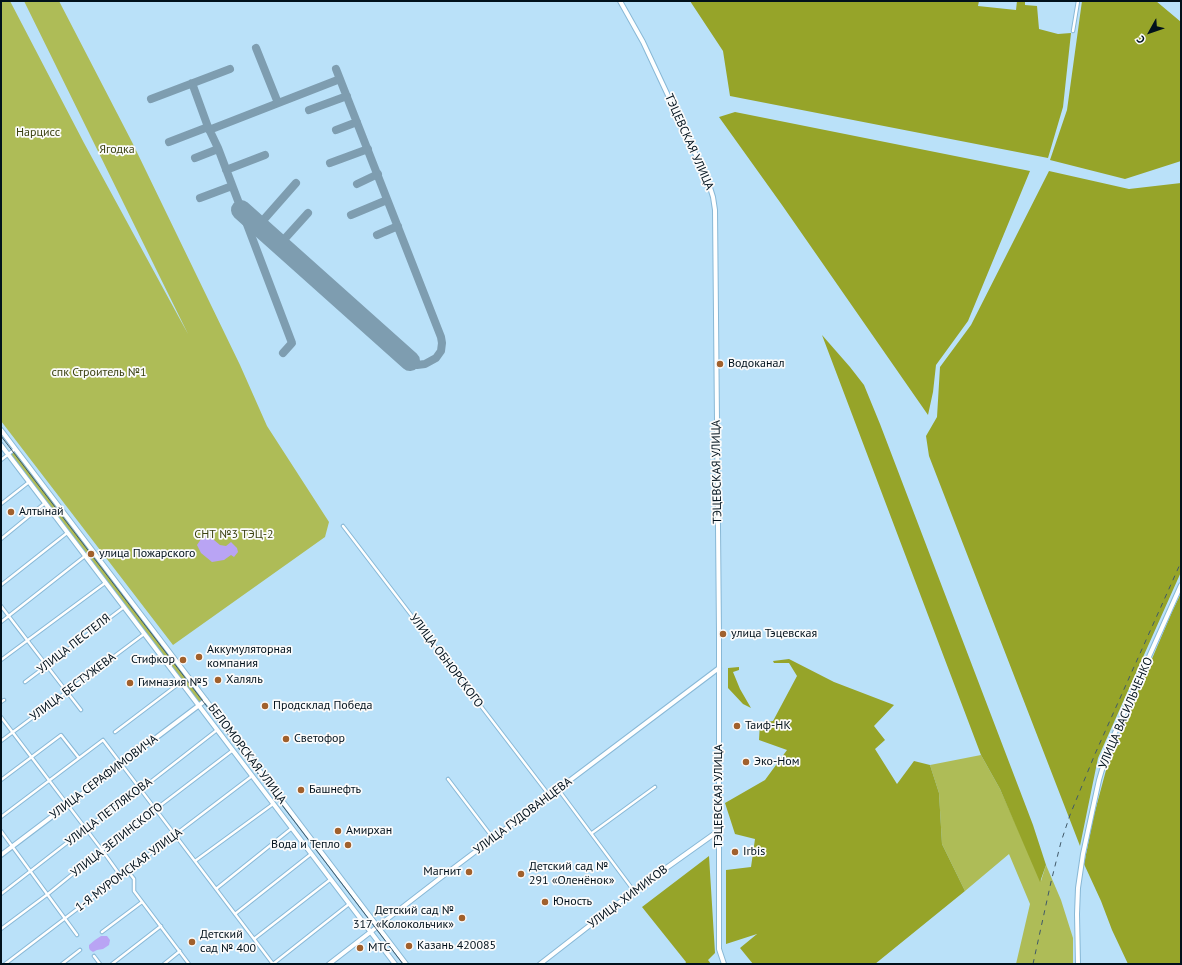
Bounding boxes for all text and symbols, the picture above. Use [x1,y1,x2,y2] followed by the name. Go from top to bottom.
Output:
[1130,12,1170,52] north arrow
[1133,33,1148,47] text: С
[661,92,717,192] street label: ТЭЦЕВСКАЯ УЛИЦА
[16,126,60,140] park label: Нарцисс
[99,143,135,157] park label: Ягодка
[728,357,784,371] place label: Водоканал
[715,359,725,369] marker: Водоканал
[51,366,147,380] park label: спк Строитель №1
[709,420,725,524] street label: ТЭЦЕВСКАЯ УЛИЦА
[19,505,64,519] place label: Алтынай
[6,507,16,517] marker: Алтынай
[194,528,274,542] park label: СНТ №3 ТЭЦ-2
[99,547,195,561] place label: улица Пожарского
[86,549,96,559] marker: улица Пожарского
[35,611,113,677] street label: УЛИЦА ПЕСТЕЛЯ
[406,611,486,711] street label: УЛИЦА ОБНОРСКОГО
[731,627,817,641] place label: улица Тэцевская
[718,629,728,639] marker: улица Тэцевская
[207,643,292,671] place label: Аккумуляторная компания
[27,650,119,724] street label: УЛИЦА БЕСТУЖЕВА
[194,652,204,662] marker: Аккумуляторная компания
[131,653,175,667] place label: Стифкор
[178,655,188,665] marker: Стифкор
[1096,655,1156,771] street label: УЛИЦА ВАСИЛЬЧЕНКО
[226,673,263,687] place label: Халяль
[213,675,223,685] marker: Халяль
[138,676,208,690] place label: Гимназия №5
[125,678,135,688] marker: Гимназия №5
[273,699,372,713] place label: Продсклад Победа
[205,701,289,807] street label: БЕЛОМОРСКАЯ УЛИЦА
[260,701,270,711] marker: Продсклад Победа
[745,719,791,733] place label: Таиф-НК
[732,721,742,731] marker: Таиф-НК
[47,732,161,822] street label: УЛИЦА СЕРАФИМОВИЧА
[294,732,345,746] place label: Светофор
[281,734,291,744] marker: Светофор
[712,744,726,848] street label: ТЭЦЕВСКАЯ УЛИЦА
[754,755,800,769] place label: Эко-Ном
[741,757,751,767] marker: Эко-Ном
[471,774,575,858] street label: УЛИЦА ГУДОВАНЦЕВА
[63,775,155,849] street label: УЛИЦА ПЕТЛЯКОВА
[309,783,361,797] place label: Башнефть
[296,785,306,795] marker: Башнефть
[68,800,166,880] street label: УЛИЦА ЗЕЛИНСКОГО
[346,824,392,838] place label: Амирхан
[73,825,185,915] street label: 1-Я МУРОМСКАЯ УЛИЦА
[333,826,343,836] marker: Амирхан
[271,838,340,852] place label: Вода и Тепло
[343,840,353,850] marker: Вода и Тепло
[743,845,765,859] place label: Irbis
[730,847,740,857] marker: Irbis
[529,860,614,888] place label: Детский сад № 291 «Оленёнок»
[585,862,671,932] street label: УЛИЦА ХИМИКОВ
[423,865,461,879] place label: Магнит
[464,867,474,877] marker: Магнит
[516,869,526,879] marker: Детский сад № 291 «Оленёнок»
[553,895,592,909] place label: Юность
[540,897,550,907] marker: Юность
[353,904,454,932] place label: Детский сад № 317 «Колокольчик»
[457,913,467,923] marker: Детский сад № 317 «Колокольчик»
[200,928,256,956] place label: Детский сад № 400
[187,937,197,947] marker: Детский сад № 400
[417,939,496,953] place label: Казань 420085
[368,941,390,955] place label: МТС
[404,941,414,951] marker: Казань 420085
[355,943,365,953] marker: МТС

